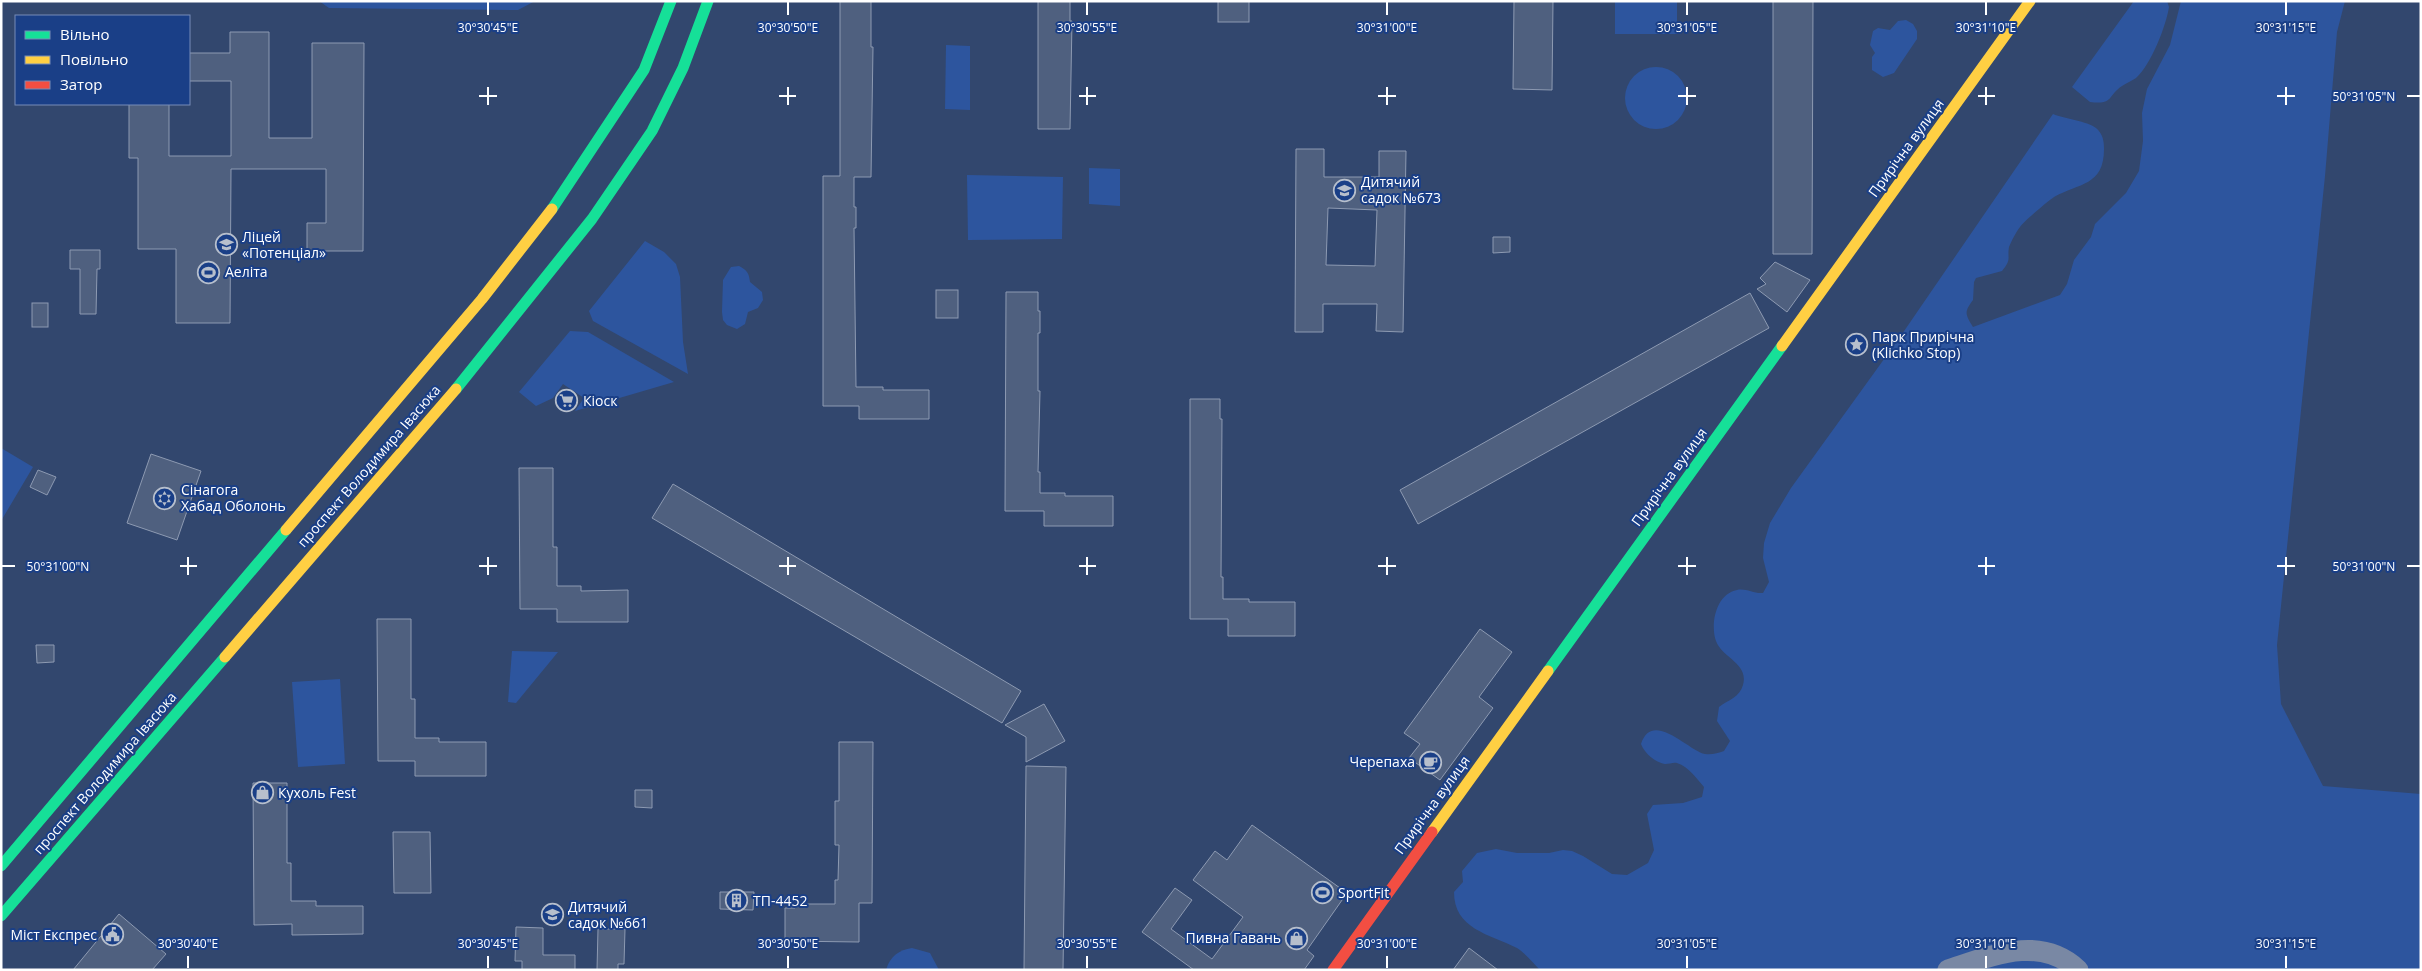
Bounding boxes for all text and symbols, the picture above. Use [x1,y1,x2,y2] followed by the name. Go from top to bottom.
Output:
[15,15,190,105] legend
[458,19,518,36] text: 30°30'45"E
[758,19,818,36] text: 30°30'50"E
[1057,19,1117,36] text: 30°30'55"E
[1357,19,1417,36] text: 30°31'00"E
[1657,19,1717,36] text: 30°31'05"E
[1956,19,2016,36] text: 30°31'10"E
[2256,19,2316,36] text: 30°31'15"E
[60,24,109,44] text: Вільно
[60,49,128,69] text: Повільно
[60,74,102,94] text: Затор
[2333,88,2395,105] text: 50°31'05"N
[1864,95,1948,201] street label: Прирічна вулиця
[1361,172,1441,207] place label: Дитячий садок №673
[1333,178,1357,202] school or university icon: Дитячий садок №673
[242,227,326,262] place label: Ліцей «Потенціал»
[214,233,238,257] school or university icon: Ліцей «Потенціал»
[197,260,221,284] sports icon: Аеліта
[225,262,268,281] place label: Аеліта
[1872,327,1974,362] place label: Парк Прирічна (Klichko Stop)
[1844,333,1868,357] place icon: Парк Прирічна (Klichko Stop)
[293,380,444,551] street label: проспект Володимира Івасюка
[555,389,579,413] supermarket icon: Кіоск
[583,391,618,410] place label: Кіоск
[1627,424,1711,530] street label: Прирічна вулиця
[181,480,286,515] place label: Сінагога Хабад Оболонь
[153,486,177,510] synagogue icon: Сінагога Хабад Оболонь
[27,558,89,575] text: 50°31'00"N
[2333,558,2395,575] text: 50°31'00"N
[29,687,180,858] street label: проспект Володимира Івасюка
[1419,750,1443,774] cafe icon: Черепаха
[1349,752,1415,771] place label: Черепаха
[1390,752,1474,858] street label: Прирічна вулиця
[250,781,274,805] shop icon: Кухоль Fest
[278,783,356,802] place label: Кухоль Fest
[1310,881,1334,905] sports icon: SportFit
[1338,883,1389,902] place label: SportFit
[725,889,749,913] building icon: ТП-4452
[753,891,807,910] place label: ТП-4452
[568,897,648,932] place label: Дитячий садок №661
[540,903,564,927] school or university icon: Дитячий садок №661
[101,923,125,947] public building icon: Міст Експрес
[10,925,97,944] place label: Міст Експрес
[1285,926,1309,950] shop icon: Пивна Гавань
[1186,928,1281,947] place label: Пивна Гавань
[158,935,218,952] text: 30°30'40"E
[458,935,518,952] text: 30°30'45"E
[758,935,818,952] text: 30°30'50"E
[1057,935,1117,952] text: 30°30'55"E
[1357,935,1417,952] text: 30°31'00"E
[1657,935,1717,952] text: 30°31'05"E
[1956,935,2016,952] text: 30°31'10"E
[2256,935,2316,952] text: 30°31'15"E

